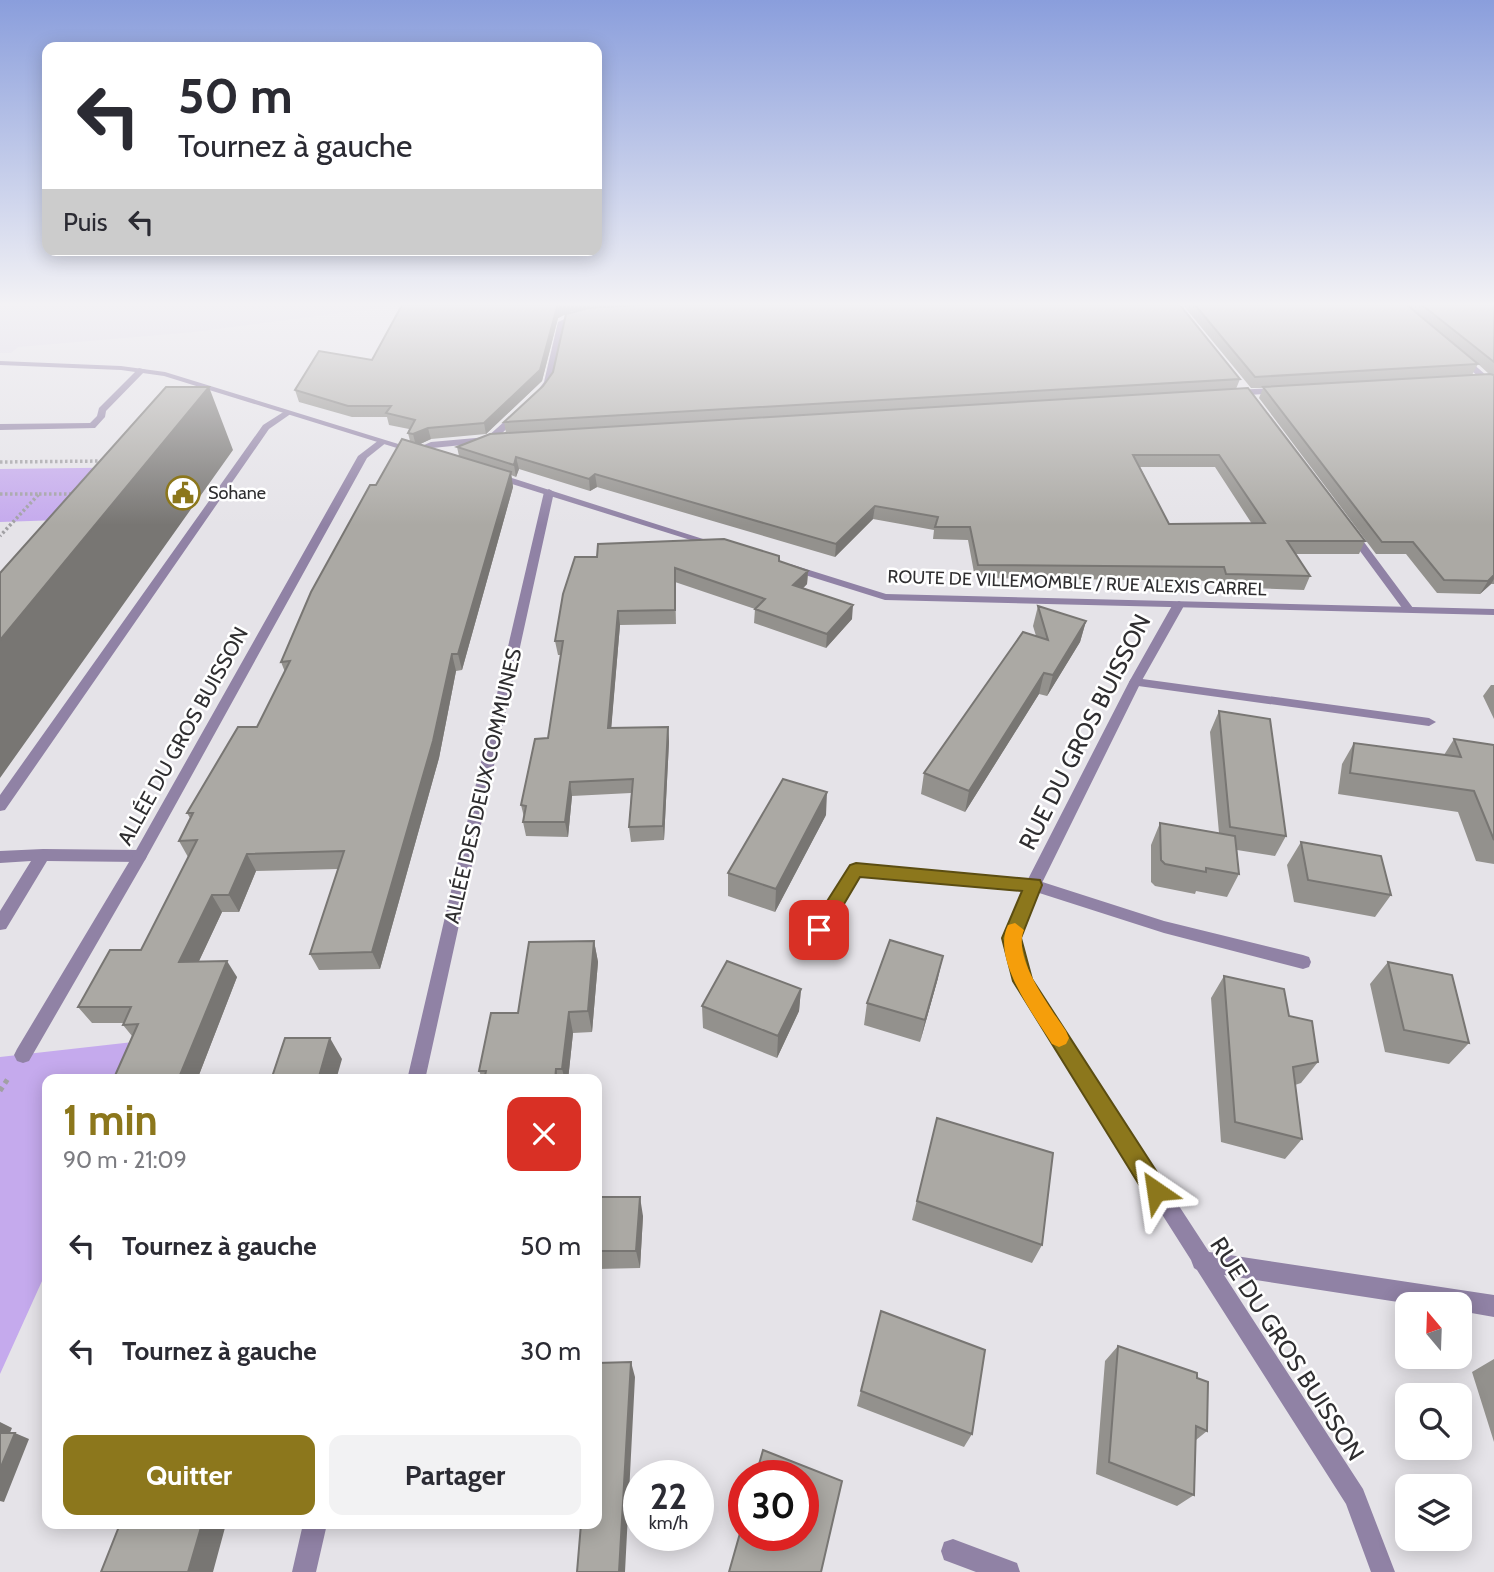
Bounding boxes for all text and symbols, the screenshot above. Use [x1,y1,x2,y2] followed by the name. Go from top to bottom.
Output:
[178,66,293,125] text: 50 m
[63,70,154,161] icon: left
[178,126,412,165] text: Tournez à gauche
[122,203,160,241] icon: left
[63,206,108,238] text: Puis
[164,474,202,512] public building icon: Sohane
[208,482,266,504] place label: Sohane
[887,565,1267,601] street label: ROUTE DE VILLEMOMBLE / RUE ALEXIS CARREL
[1013,609,1157,854] street label: RUE DU GROS BUISSON
[112,622,253,849] street label: ALLÉE DU GROS BUISSON
[439,646,526,926] street label: ALLÉE DES DEUX COMMUNES
[789,900,849,960] pin
[800,911,838,949] icon: arrive
[63,1094,158,1146] text: 1 min
[507,1097,581,1171] button: close
[63,1146,187,1174] text: 90 m · 21:09
[1119,1154,1193,1228] position arrow
[63,1227,101,1265] icon: left
[122,1230,317,1262] text: Tournez à gauche
[520,1230,581,1262] text: 50 m
[1204,1232,1371,1466] street label: RUE DU GROS BUISSON
[1395,1292,1472,1368] north arrow
[1395,1292,1472,1551] map controls
[63,1332,101,1370] icon: left
[122,1335,317,1367] text: Tournez à gauche
[520,1335,581,1367] text: 30 m
[1395,1383,1472,1460] button: search
[63,1435,315,1515] button: Quitter
[329,1435,581,1515] button: Partager
[728,1460,819,1551] speed limit sign: 30
[1395,1474,1472,1551] button: layers
[650,1475,687,1518] text: 22
[649,1512,688,1534] text: km/h

